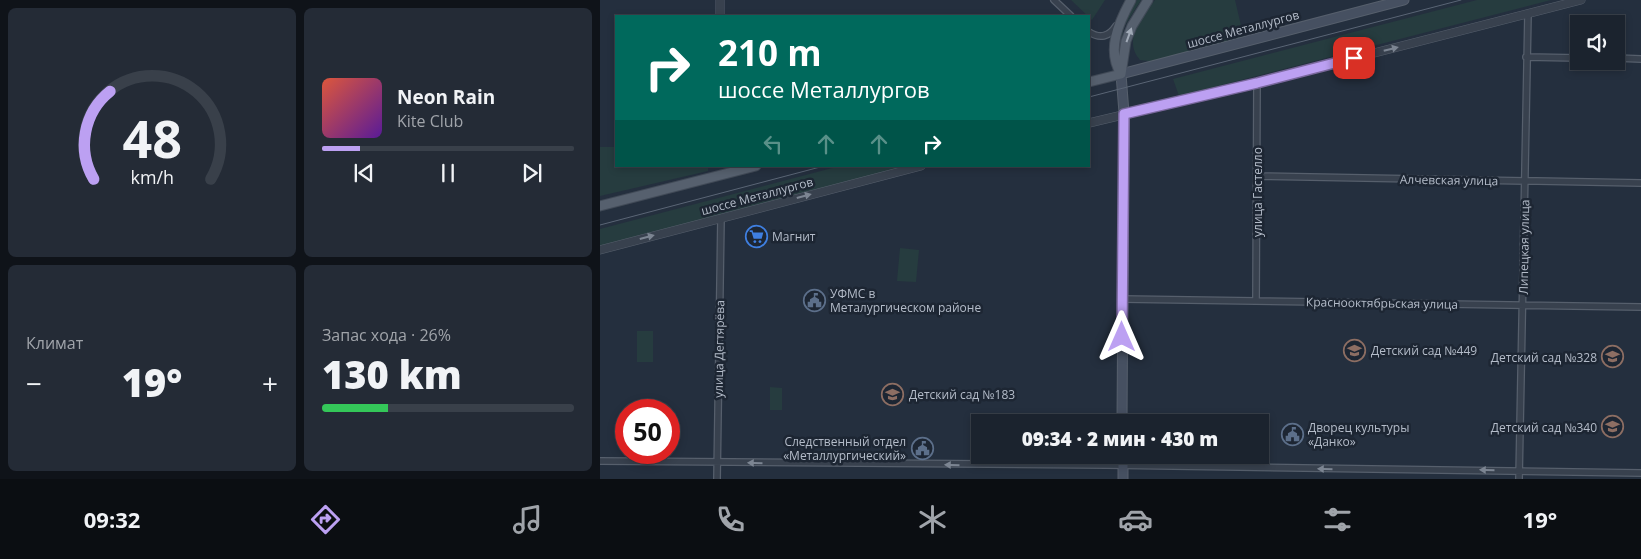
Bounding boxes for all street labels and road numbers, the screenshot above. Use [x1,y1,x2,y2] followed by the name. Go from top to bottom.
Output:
[1185,6,1301,52] street label: шоссе Металлургов
[1249,147,1266,237] street label: улица Гастелло
[1400,171,1498,189] street label: Алчевская улица
[699,173,815,219] street label: шоссе Металлургов
[1515,199,1533,295] street label: Липецкая улица
[1306,293,1458,313] street label: Краснооктябрьская улица
[710,300,728,398] street label: улица Дегтярёва

